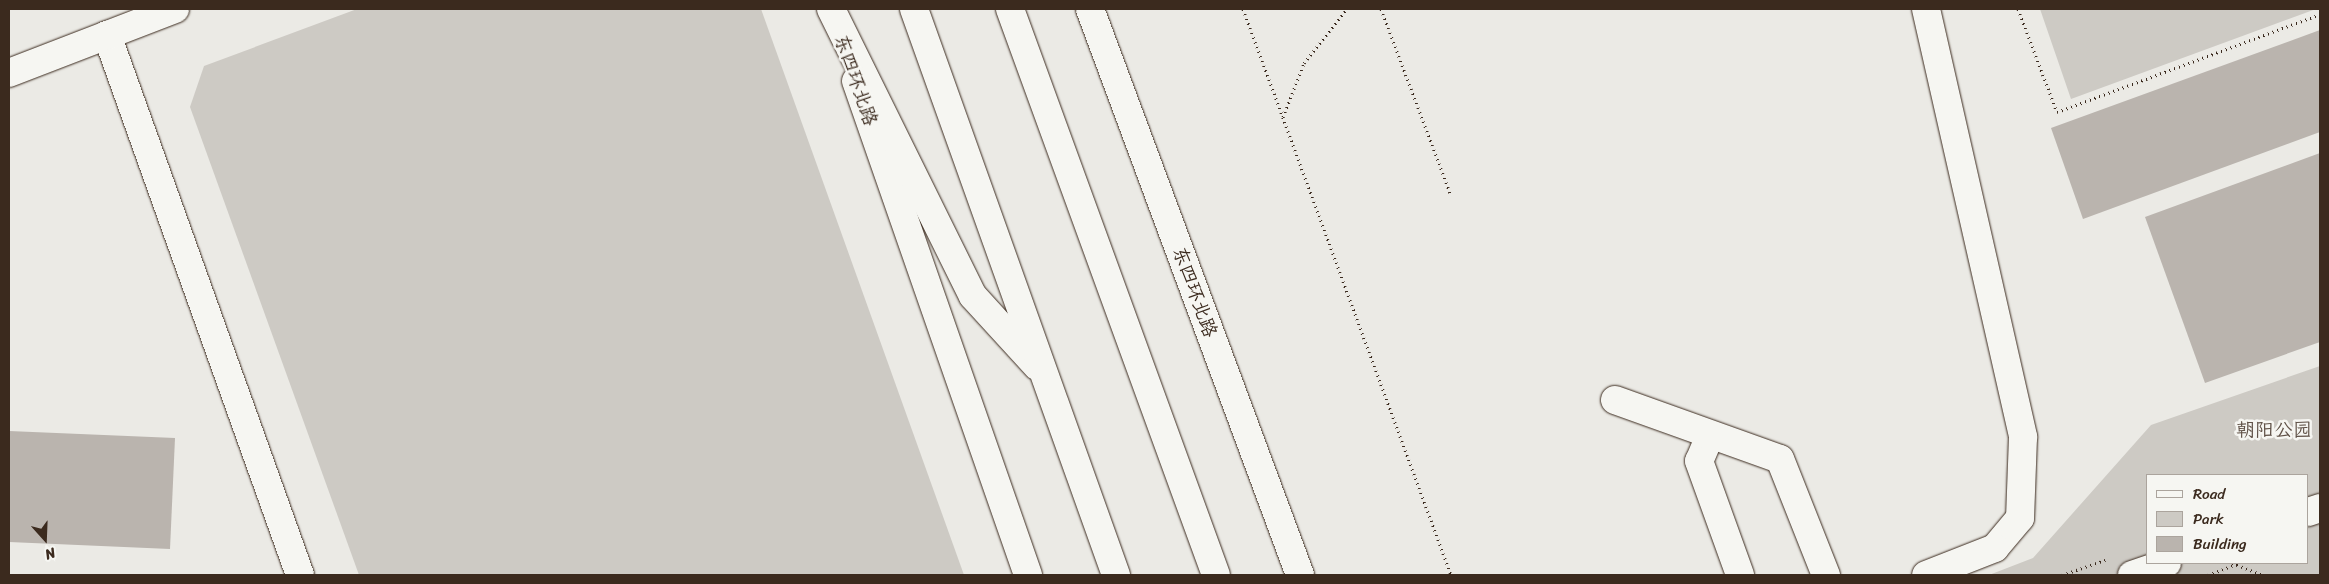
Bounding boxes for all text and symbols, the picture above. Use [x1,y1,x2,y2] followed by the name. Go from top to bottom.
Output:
[830,31,882,129] street label: 东四环北路
[1168,243,1222,341] street label: 东四环北路
[2236,419,2312,441] park label: 朝阳公园
[2146,474,2309,564] legend
[2193,481,2225,507] text: Road
[2193,506,2224,532] text: Park
[20,514,70,564] north arrow
[2193,531,2247,557] text: Building
[41,540,59,567] text: N

